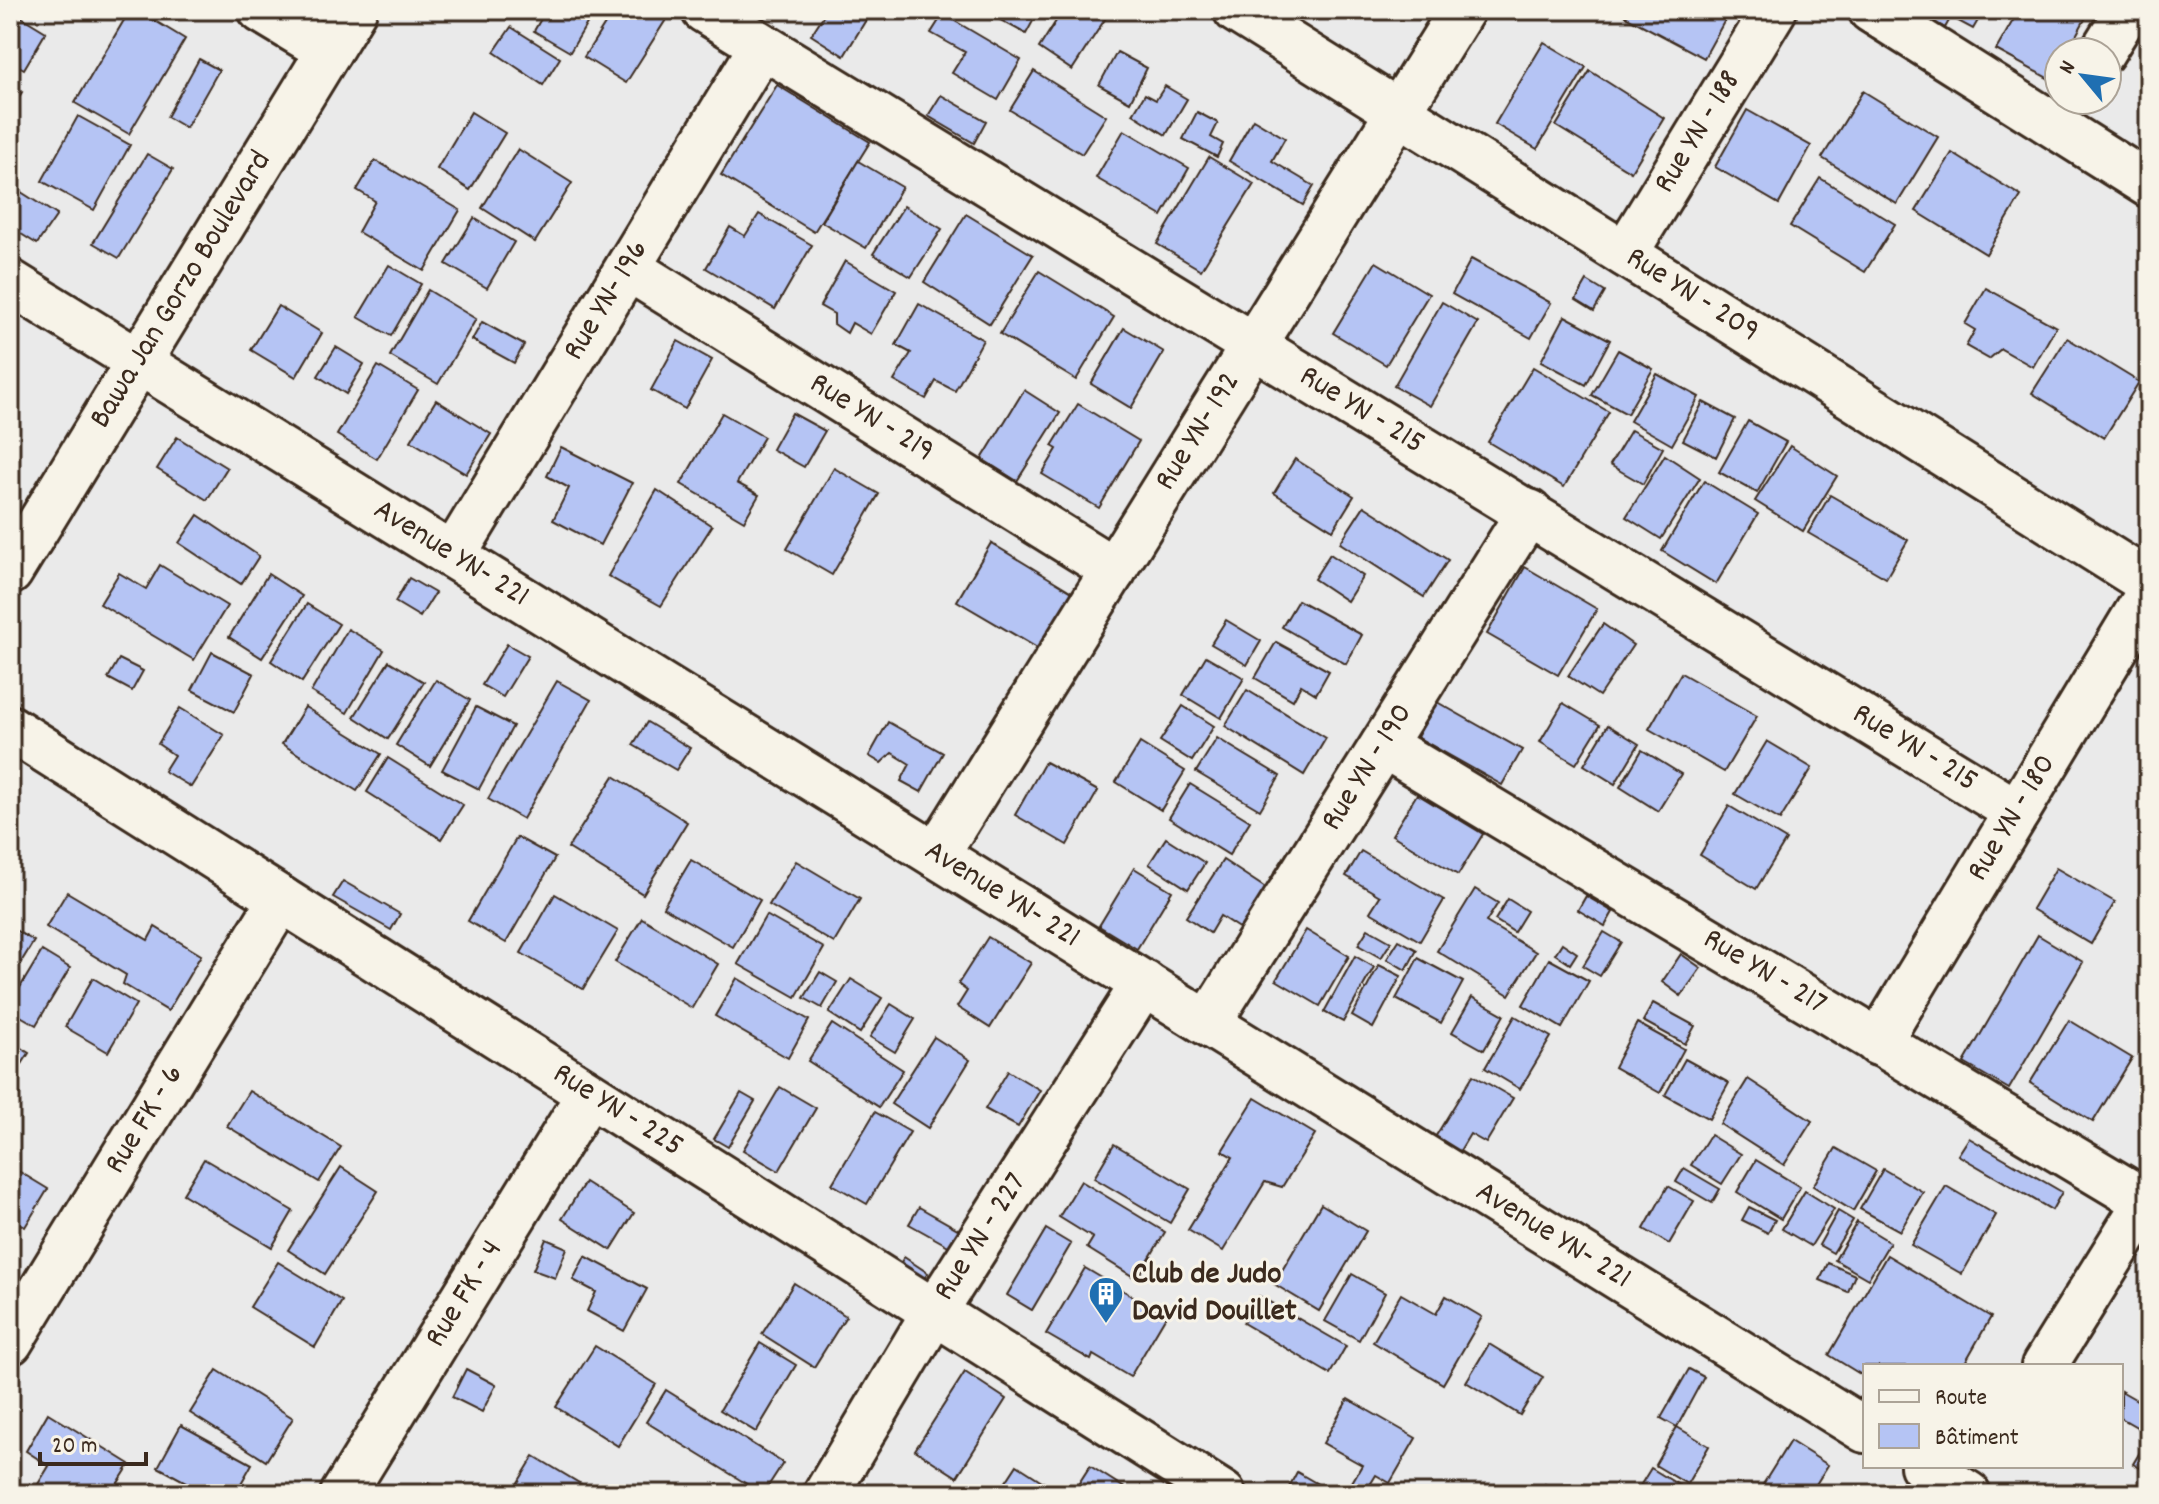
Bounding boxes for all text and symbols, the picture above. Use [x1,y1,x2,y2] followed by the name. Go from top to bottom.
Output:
[2043,36,2123,116] north arrow
[2052,56,2085,80] text: N
[1644,63,1754,203] street label: Rue YN - 188
[80,143,285,438] street label: Bawa Jan Gorzo Boulevard
[553,232,662,370] street label: Rue YN- 196
[1616,237,1767,355] street label: Rue YN - 209
[1289,355,1433,467] street label: Rue YN - 215
[799,363,942,475] street label: Rue YN - 219
[1145,364,1254,501] street label: Rue YN- 192
[364,489,537,620] street label: Avenue YN- 221
[1842,693,1986,805] street label: Rue YN - 215
[1311,695,1426,841] street label: Rue YN - 190
[1957,746,2069,891] street label: Rue YN - 180
[915,830,1088,961] street label: Avenue YN- 221
[1693,918,1835,1028] street label: Rue YN - 217
[543,1053,691,1170] street label: Rue YN - 225
[94,1057,197,1184] street label: Rue FK - 6
[924,1164,1040,1311] street label: Rue YN - 227
[1466,1171,1639,1302] street label: Avenue YN- 221
[415,1232,516,1357] street label: Rue FK - 4
[1132,1253,1297,1336] place label: Club de Judo David Douillet
[1087,1275,1125,1325] building icon: Club de Judo David Douillet
[1863,1364,2123,1468] legend
[1935,1382,1987,1416] text: Route
[40,1416,146,1466] scale bar
[1935,1422,2019,1456] text: Bâtiment
[52,1430,98,1464] text: 20 m

